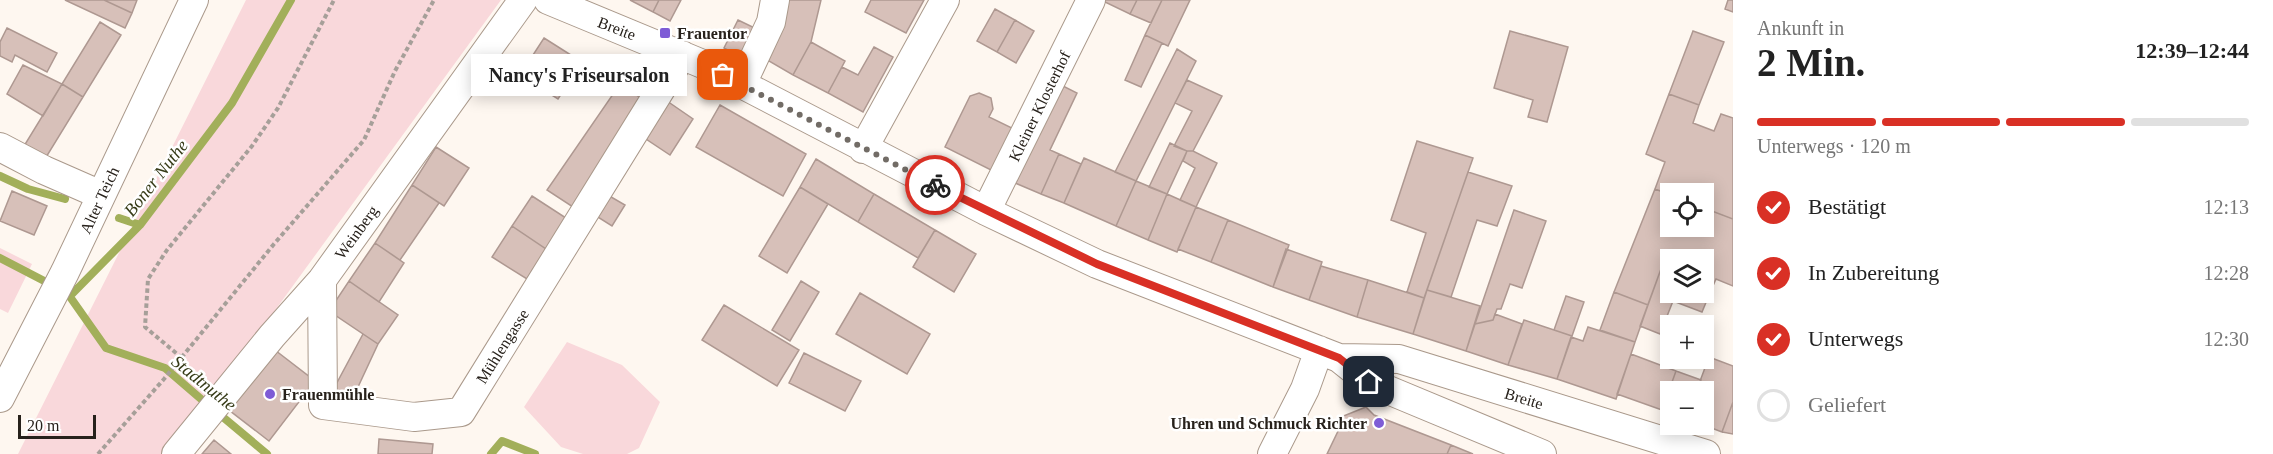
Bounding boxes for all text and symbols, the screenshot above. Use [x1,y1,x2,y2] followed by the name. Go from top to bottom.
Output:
[596,14,638,43] street label: Breite
[1757,17,1844,39] text: Ankunft in
[677,25,747,42] place label: Frauentor
[658,26,672,40] marker: Frauentor
[2135,38,2249,63] text: 12:39–12:44
[1757,41,1865,84] text: 2 Min.
[1005,48,1074,164] street label: Kleiner Klosterhof
[697,49,748,100] pin
[471,54,687,96] callout: Nancy's Friseursalon
[706,58,739,91] icon: bag
[489,64,669,86] text: Nancy's Friseursalon
[1757,135,1911,157] text: Unterwegs · 120 m
[120,136,192,220] water label: Boner Nuthe
[905,155,965,215] courier
[77,164,122,236] street label: Alter Teich
[919,169,952,202] icon: bike
[1660,183,1714,435] map controls
[1660,183,1714,237] button: locate
[1757,191,1790,224] icon: check
[1808,194,1886,219] text: Bestätigt
[2203,196,2249,218] text: 12:13
[331,202,382,263] street label: Weinberg
[1660,249,1714,303] button: layers
[1757,257,1790,290] icon: check
[1808,260,1939,285] text: In Zubereitung
[2203,262,2249,284] text: 12:28
[473,306,533,387] street label: Mühlengasse
[1660,315,1714,369] button: +
[1757,323,1790,356] icon: check
[1808,326,1903,351] text: Unterwegs
[2203,328,2249,350] text: 12:30
[168,351,240,415] water label: Stadtnuthe
[1343,356,1394,407] pin
[1352,365,1385,398] icon: home
[1660,381,1714,435] button: −
[1503,385,1545,412] street label: Breite
[282,386,374,403] place label: Frauenmühle
[263,387,277,401] marker: Frauenmühle
[1808,392,1886,417] text: Geliefert
[18,412,96,440] scale bar
[1170,415,1367,432] place label: Uhren und Schmuck Richter
[1372,416,1386,430] marker: Uhren und Schmuck Richter
[27,417,59,434] text: 20 m

